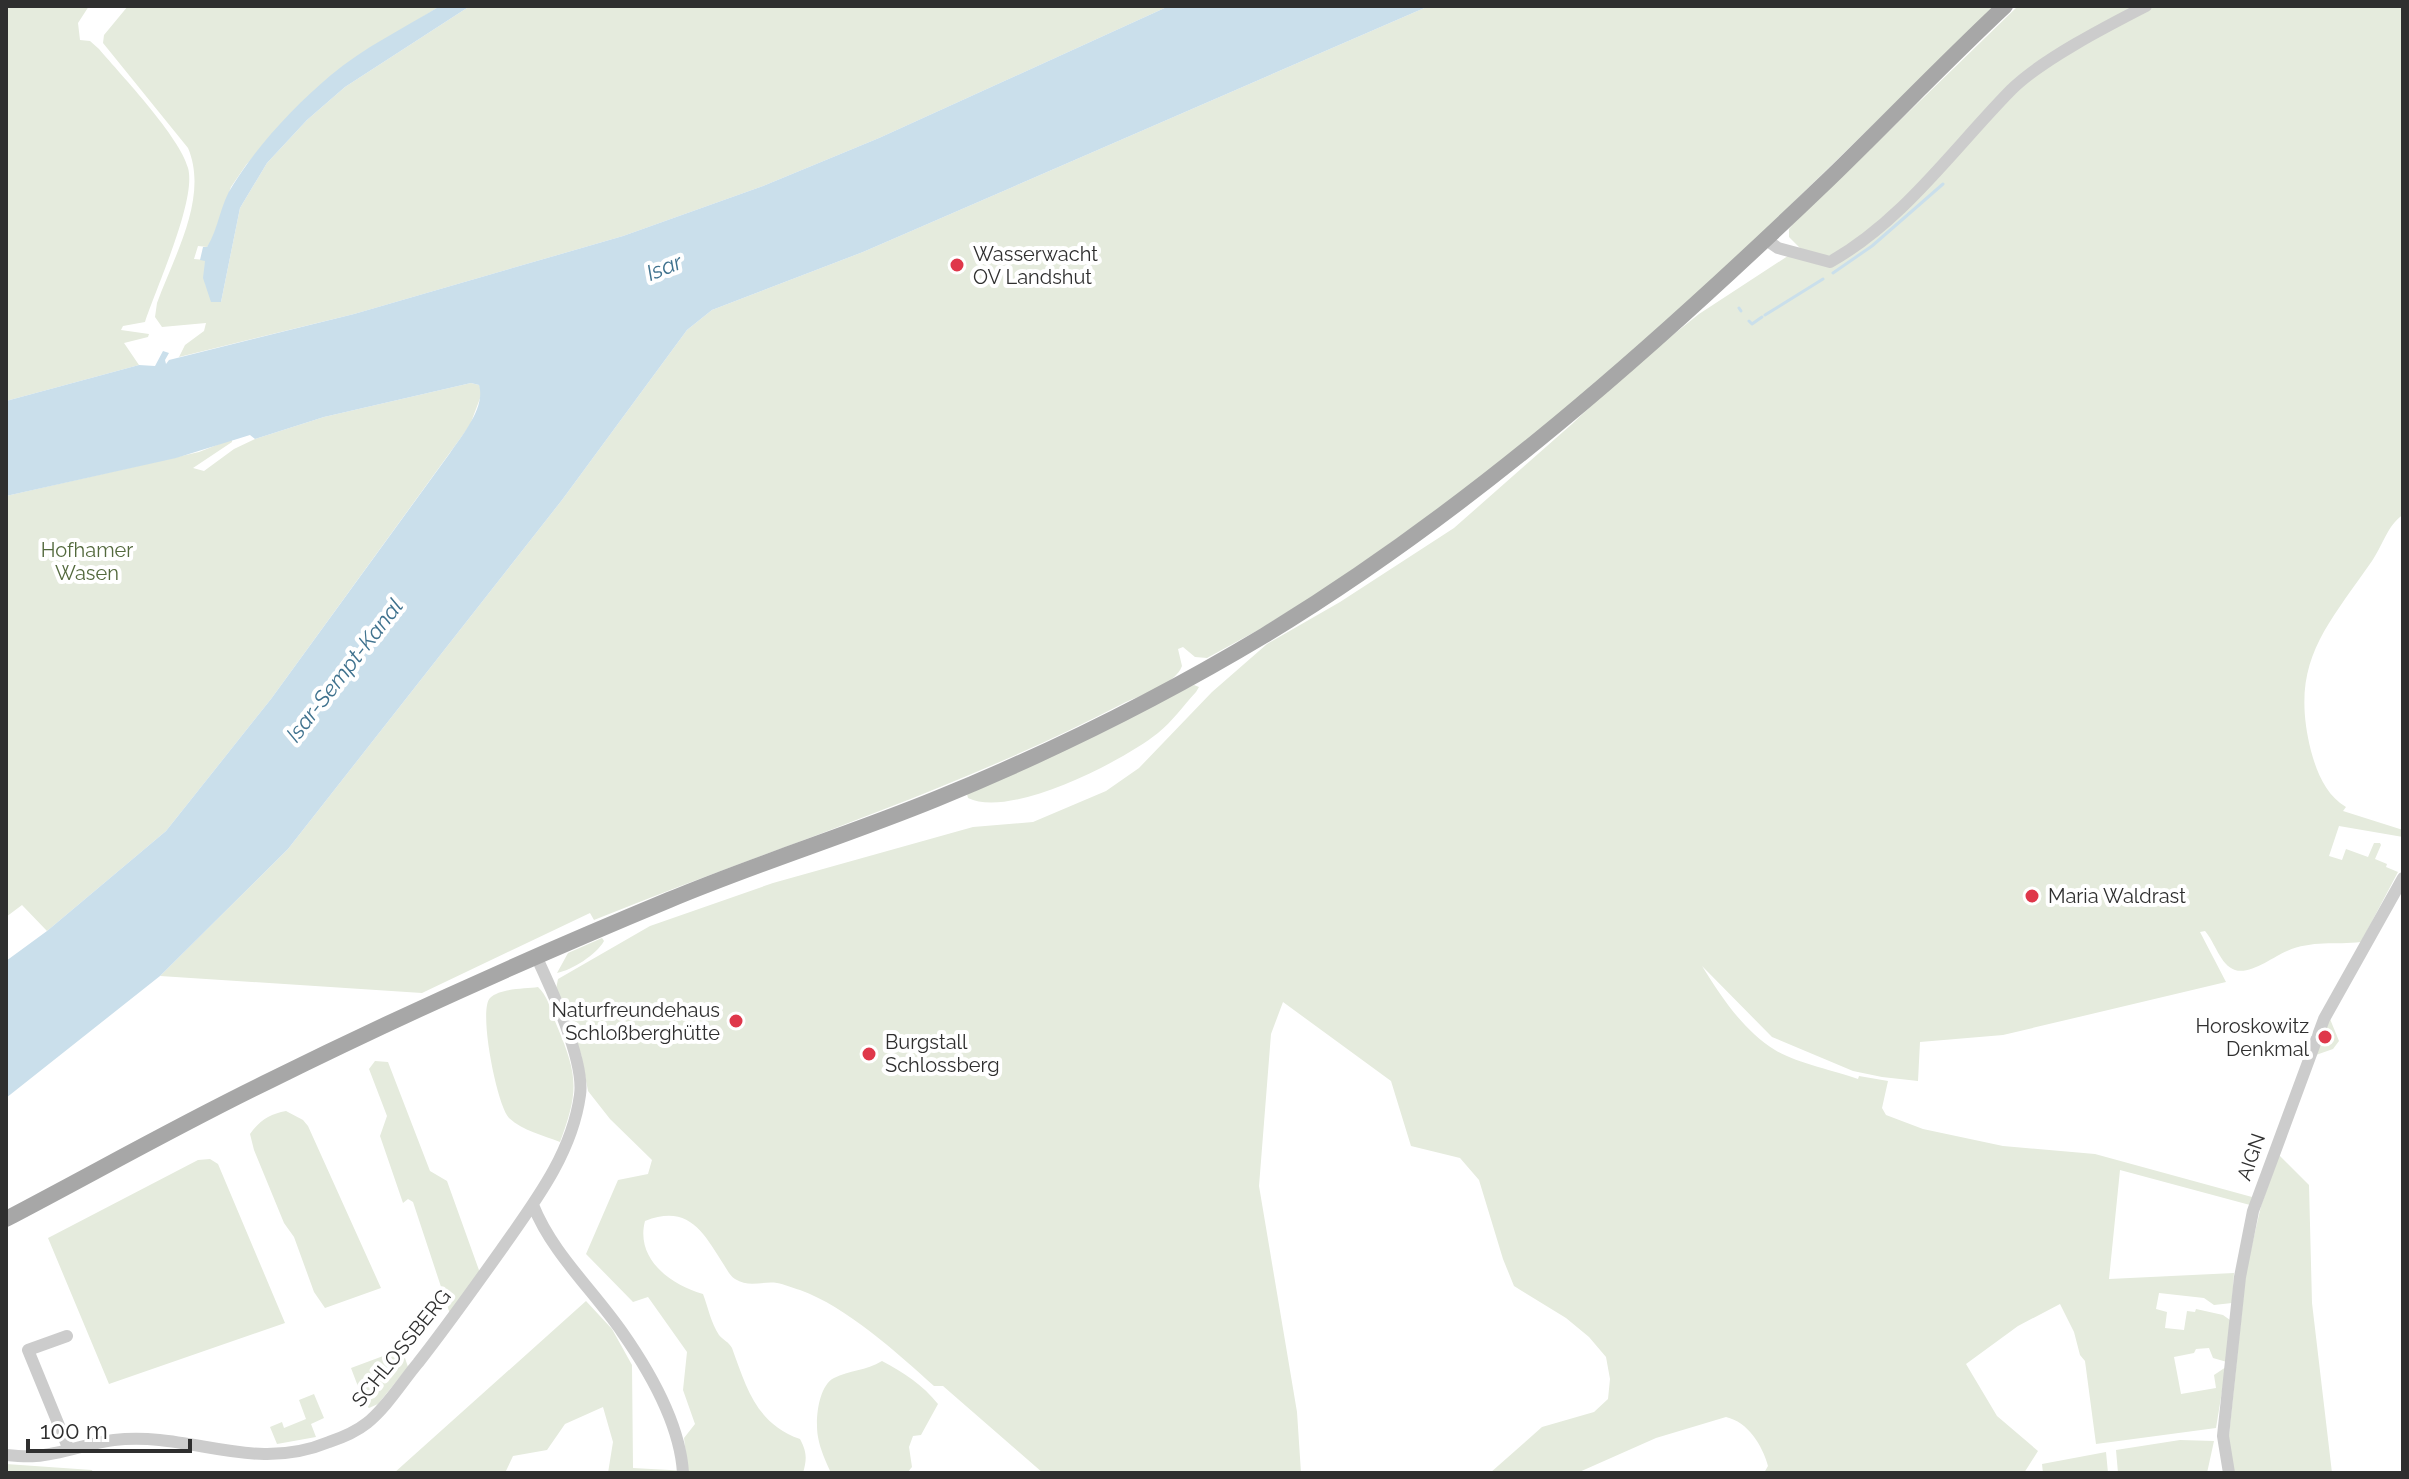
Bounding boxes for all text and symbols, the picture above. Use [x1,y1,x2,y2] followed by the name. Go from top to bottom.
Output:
[973,242,1098,289] place label: Wasserwacht OV Landshut
[642,248,687,286] water label: Isar
[948,256,966,274] marker: Wasserwacht OV Landshut
[41,538,133,585] park label: Hofhamer Wasen
[280,593,408,747] water label: Isar-Sempt-Kanal
[2048,884,2186,908] place label: Maria Waldrast
[2023,887,2041,905] marker: Maria Waldrast
[551,998,720,1045] place label: Naturfreundehaus Schloßberghütte
[727,1012,745,1030] marker: Naturfreundehaus Schloßberghütte
[2195,1014,2310,1061] place label: Horoskowitz Denkmal
[2316,1028,2334,1046] marker: Horoskowitz Denkmal
[885,1030,1000,1077] place label: Burgstall Schlossberg
[860,1045,878,1063] marker: Burgstall Schlossberg
[2232,1130,2270,1184] street label: AIGN
[346,1285,456,1411] street label: SCHLOSSBERG
[28,1403,190,1453] scale bar
[40,1416,108,1445] text: 100 m

